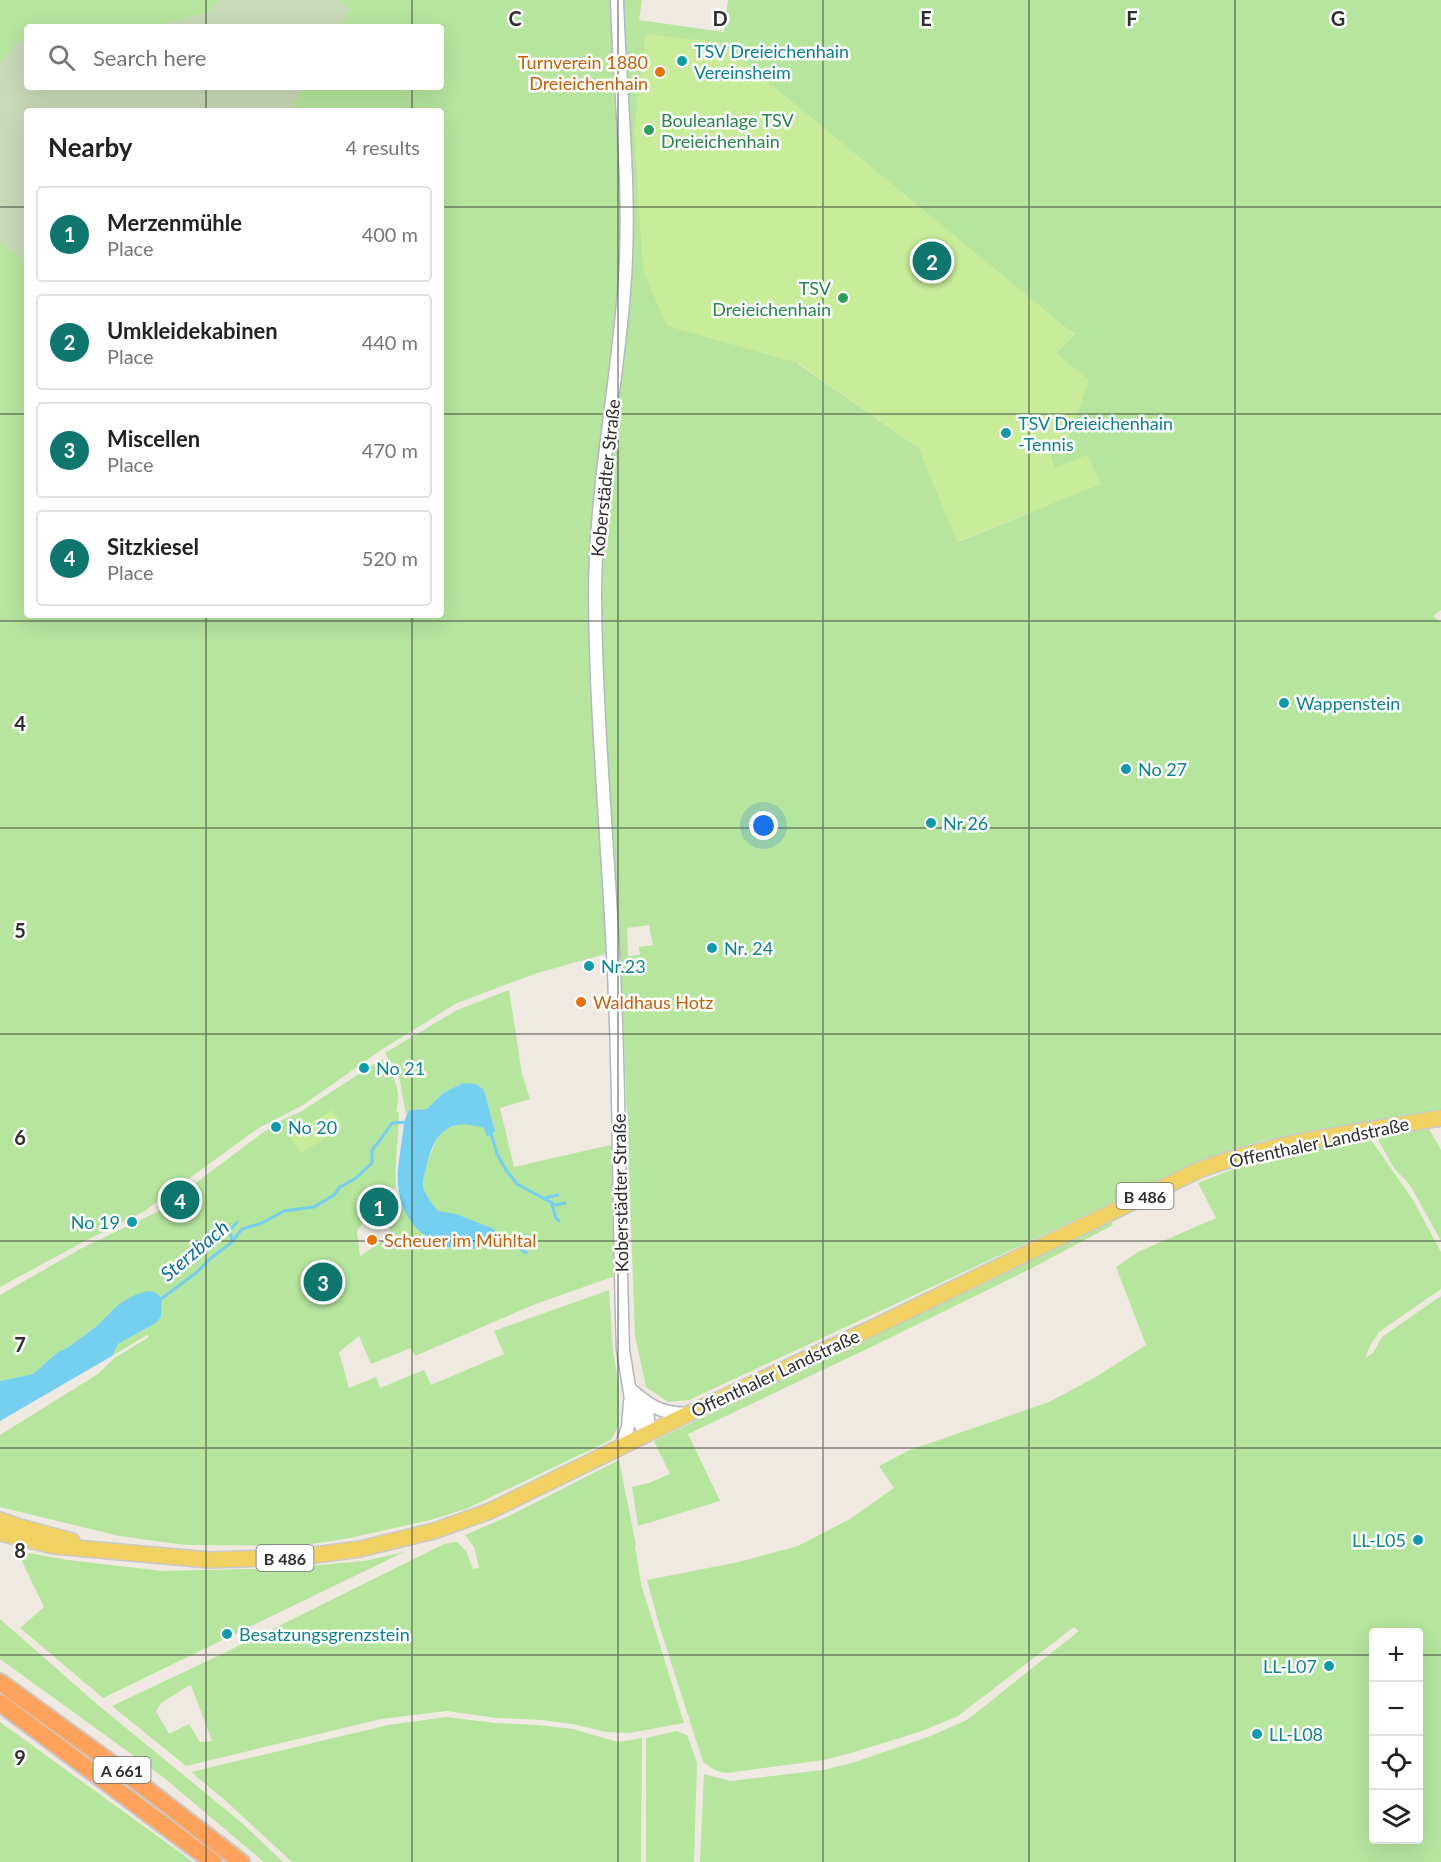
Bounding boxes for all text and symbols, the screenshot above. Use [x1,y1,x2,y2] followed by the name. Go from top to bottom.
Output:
[508,6,522,30] text: C
[712,6,728,30] text: D
[920,6,932,30] text: E
[1126,6,1138,30] text: F
[1331,6,1345,30] text: G
[24,24,444,90] search box
[694,40,849,83] place label: TSV Dreieichenhain Vereinsheim
[45,41,78,74] icon: search
[93,44,206,71] text: Search here
[518,51,648,94] place label: Turnverein 1880 Dreieichenhain
[675,54,689,68] marker: TSV Dreieichenhain Vereinsheim
[653,65,667,79] marker: Turnverein 1880 Dreieichenhain
[661,109,795,152] place label: Bouleanlage TSV Dreieichenhain
[642,123,656,137] marker: Bouleanlage TSV Dreieichenhain
[48,131,133,163] text: Nearby
[345,135,420,159] text: 4 results
[107,209,242,236] text: Merzenmühle
[64,222,75,246] text: 1
[362,222,418,246] text: 400 m
[107,236,154,260] text: Place
[912,238,952,284] pin: 2
[712,277,832,320] place label: TSV Dreieichenhain
[836,291,850,305] marker: TSV Dreieichenhain
[107,317,278,344] text: Umkleidekabinen
[64,330,75,354] text: 2
[362,330,418,354] text: 440 m
[107,344,154,368] text: Place
[586,398,624,558] street label: Koberstädter Straße
[1018,412,1173,455] place label: TSV Dreieichenhain -Tennis
[107,425,200,452] text: Miscellen
[999,426,1013,440] marker: TSV Dreieichenhain -Tennis
[64,438,75,462] text: 3
[362,438,418,462] text: 470 m
[107,452,154,476] text: Place
[107,533,199,560] text: Sitzkiesel
[64,546,75,570] text: 4
[362,546,418,570] text: 520 m
[107,560,154,584] text: Place
[1296,692,1400,714] place label: Wappenstein
[1277,696,1291,710] marker: Wappenstein
[14,711,26,735] text: 4
[1138,758,1187,780] place label: No 27
[1119,762,1133,776] marker: No 27
[749,811,778,840] your location
[943,812,988,834] place label: Nr 26
[924,816,938,830] marker: Nr 26
[14,918,26,942] text: 5
[724,937,773,959] place label: Nr. 24
[705,941,719,955] marker: Nr. 24
[601,955,646,977] place label: Nr.23
[582,959,596,973] marker: Nr.23
[593,991,713,1013] place label: Waldhaus Hotz
[574,995,588,1009] marker: Waldhaus Hotz
[376,1057,425,1079] place label: No 21
[357,1061,371,1075] marker: No 21
[1227,1112,1411,1172] street label: Offenthaler Landstraße
[608,1114,632,1272] street label: Koberstädter Straße
[288,1116,337,1138] place label: No 20
[269,1120,283,1134] marker: No 20
[14,1125,26,1149] text: 6
[160,1178,200,1222] pin: 4
[1116,1183,1174,1209] road number: B 486
[360,1184,398,1230] pin: 1
[71,1211,120,1233] place label: No 19
[155,1214,233,1286] water label: Sterzbach
[125,1215,139,1229] marker: No 19
[384,1229,536,1251] place label: Scheuer im Mühltal
[365,1233,379,1247] marker: Scheuer im Mühltal
[304,1260,342,1304] pin: 3
[687,1324,863,1422] street label: Offenthaler Landstraße
[14,1332,26,1356] text: 7
[1352,1529,1406,1551] place label: LL-L05
[1411,1533,1425,1547] marker: LL-L05
[14,1538,26,1562] text: 8
[256,1545,314,1571] road number: B 486
[239,1623,410,1645] place label: Besatzungsgrenzstein
[220,1627,234,1641] marker: Besatzungsgrenzstein
[1369,1628,1423,1844] map controls
[1369,1628,1423,1682] button: +
[1263,1655,1317,1677] place label: LL-L07
[1322,1659,1336,1673] marker: LL-L07
[1369,1682,1423,1736] button: −
[1269,1723,1323,1745] place label: LL-L08
[1250,1727,1264,1741] marker: LL-L08
[1369,1736,1423,1790] button: locate
[14,1745,26,1769] text: 9
[94,1757,150,1783] road number: A 661
[1369,1790,1423,1844] button: layers

